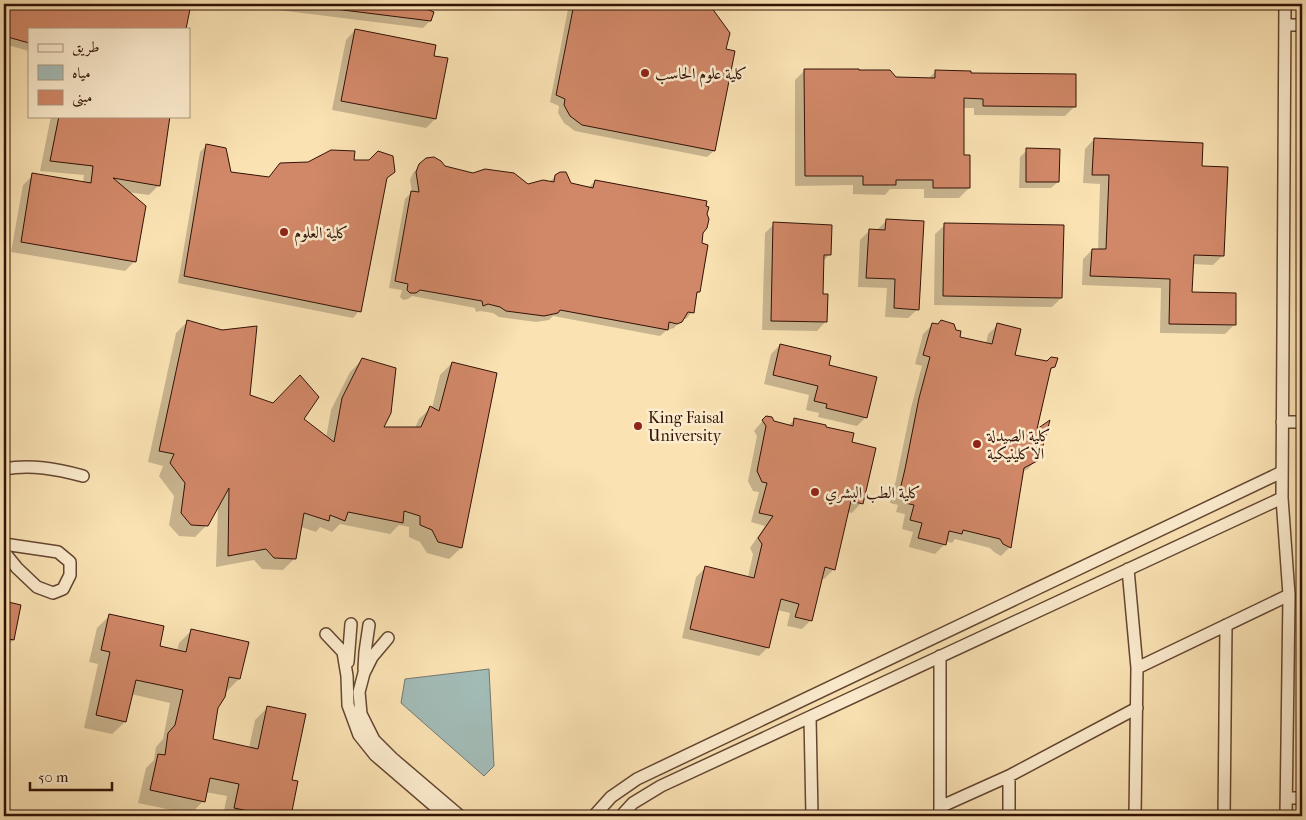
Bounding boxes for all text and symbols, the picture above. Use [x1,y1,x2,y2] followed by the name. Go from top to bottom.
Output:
[28,28,190,118] legend
[72,38,99,57] text: طريق
[72,64,90,82] text: مياه
[655,64,747,88] place label: كلية علوم الحاسب
[639,67,651,79] marker: كلية علوم الحاسب
[72,88,92,108] text: مبنى
[294,223,348,247] place label: كلية العلوم
[278,226,290,238] marker: كلية العلوم
[648,408,725,445] place label: King Faisal University
[632,420,644,432] marker: King Faisal University
[986,426,1051,463] place label: كلية الصيدلة الاكلينيكية
[971,438,983,450] marker: كلية الصيدلة الاكلينيكية
[825,483,921,505] place label: كلية الطب البشري
[809,486,821,498] marker: كلية الطب البشري
[30,760,112,792] scale bar
[38,768,69,786] text: 50 m

